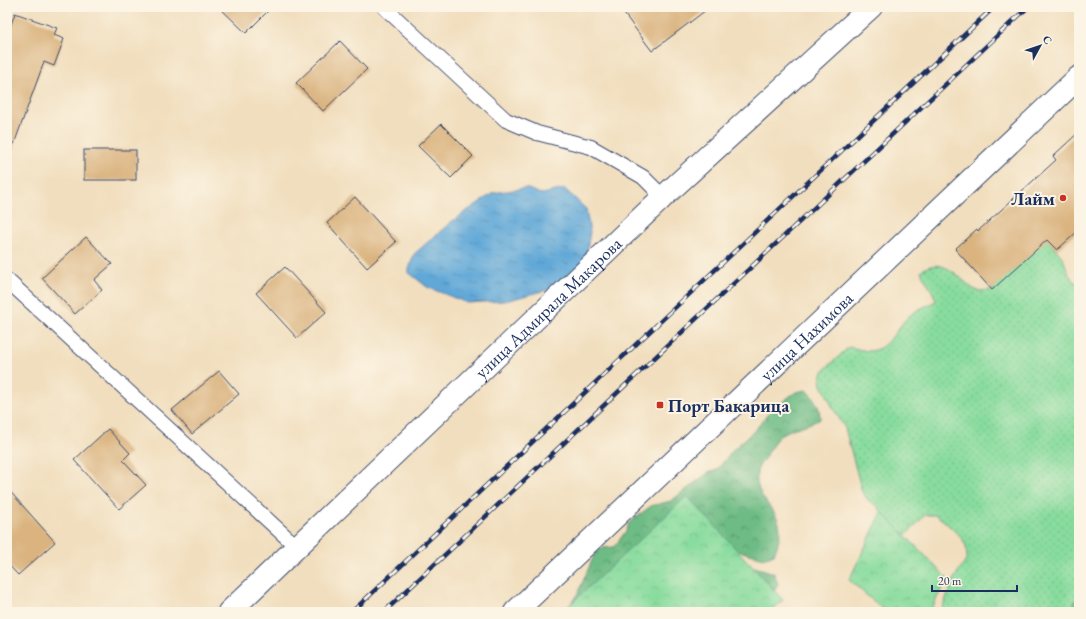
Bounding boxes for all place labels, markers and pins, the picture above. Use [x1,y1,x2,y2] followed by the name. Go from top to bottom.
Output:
[1011,187,1055,210] place label: Лайм
[1058,193,1068,203] marker: Лайм
[668,394,789,417] place label: Порт Бакарица
[655,400,665,410] marker: Порт Бакарица

